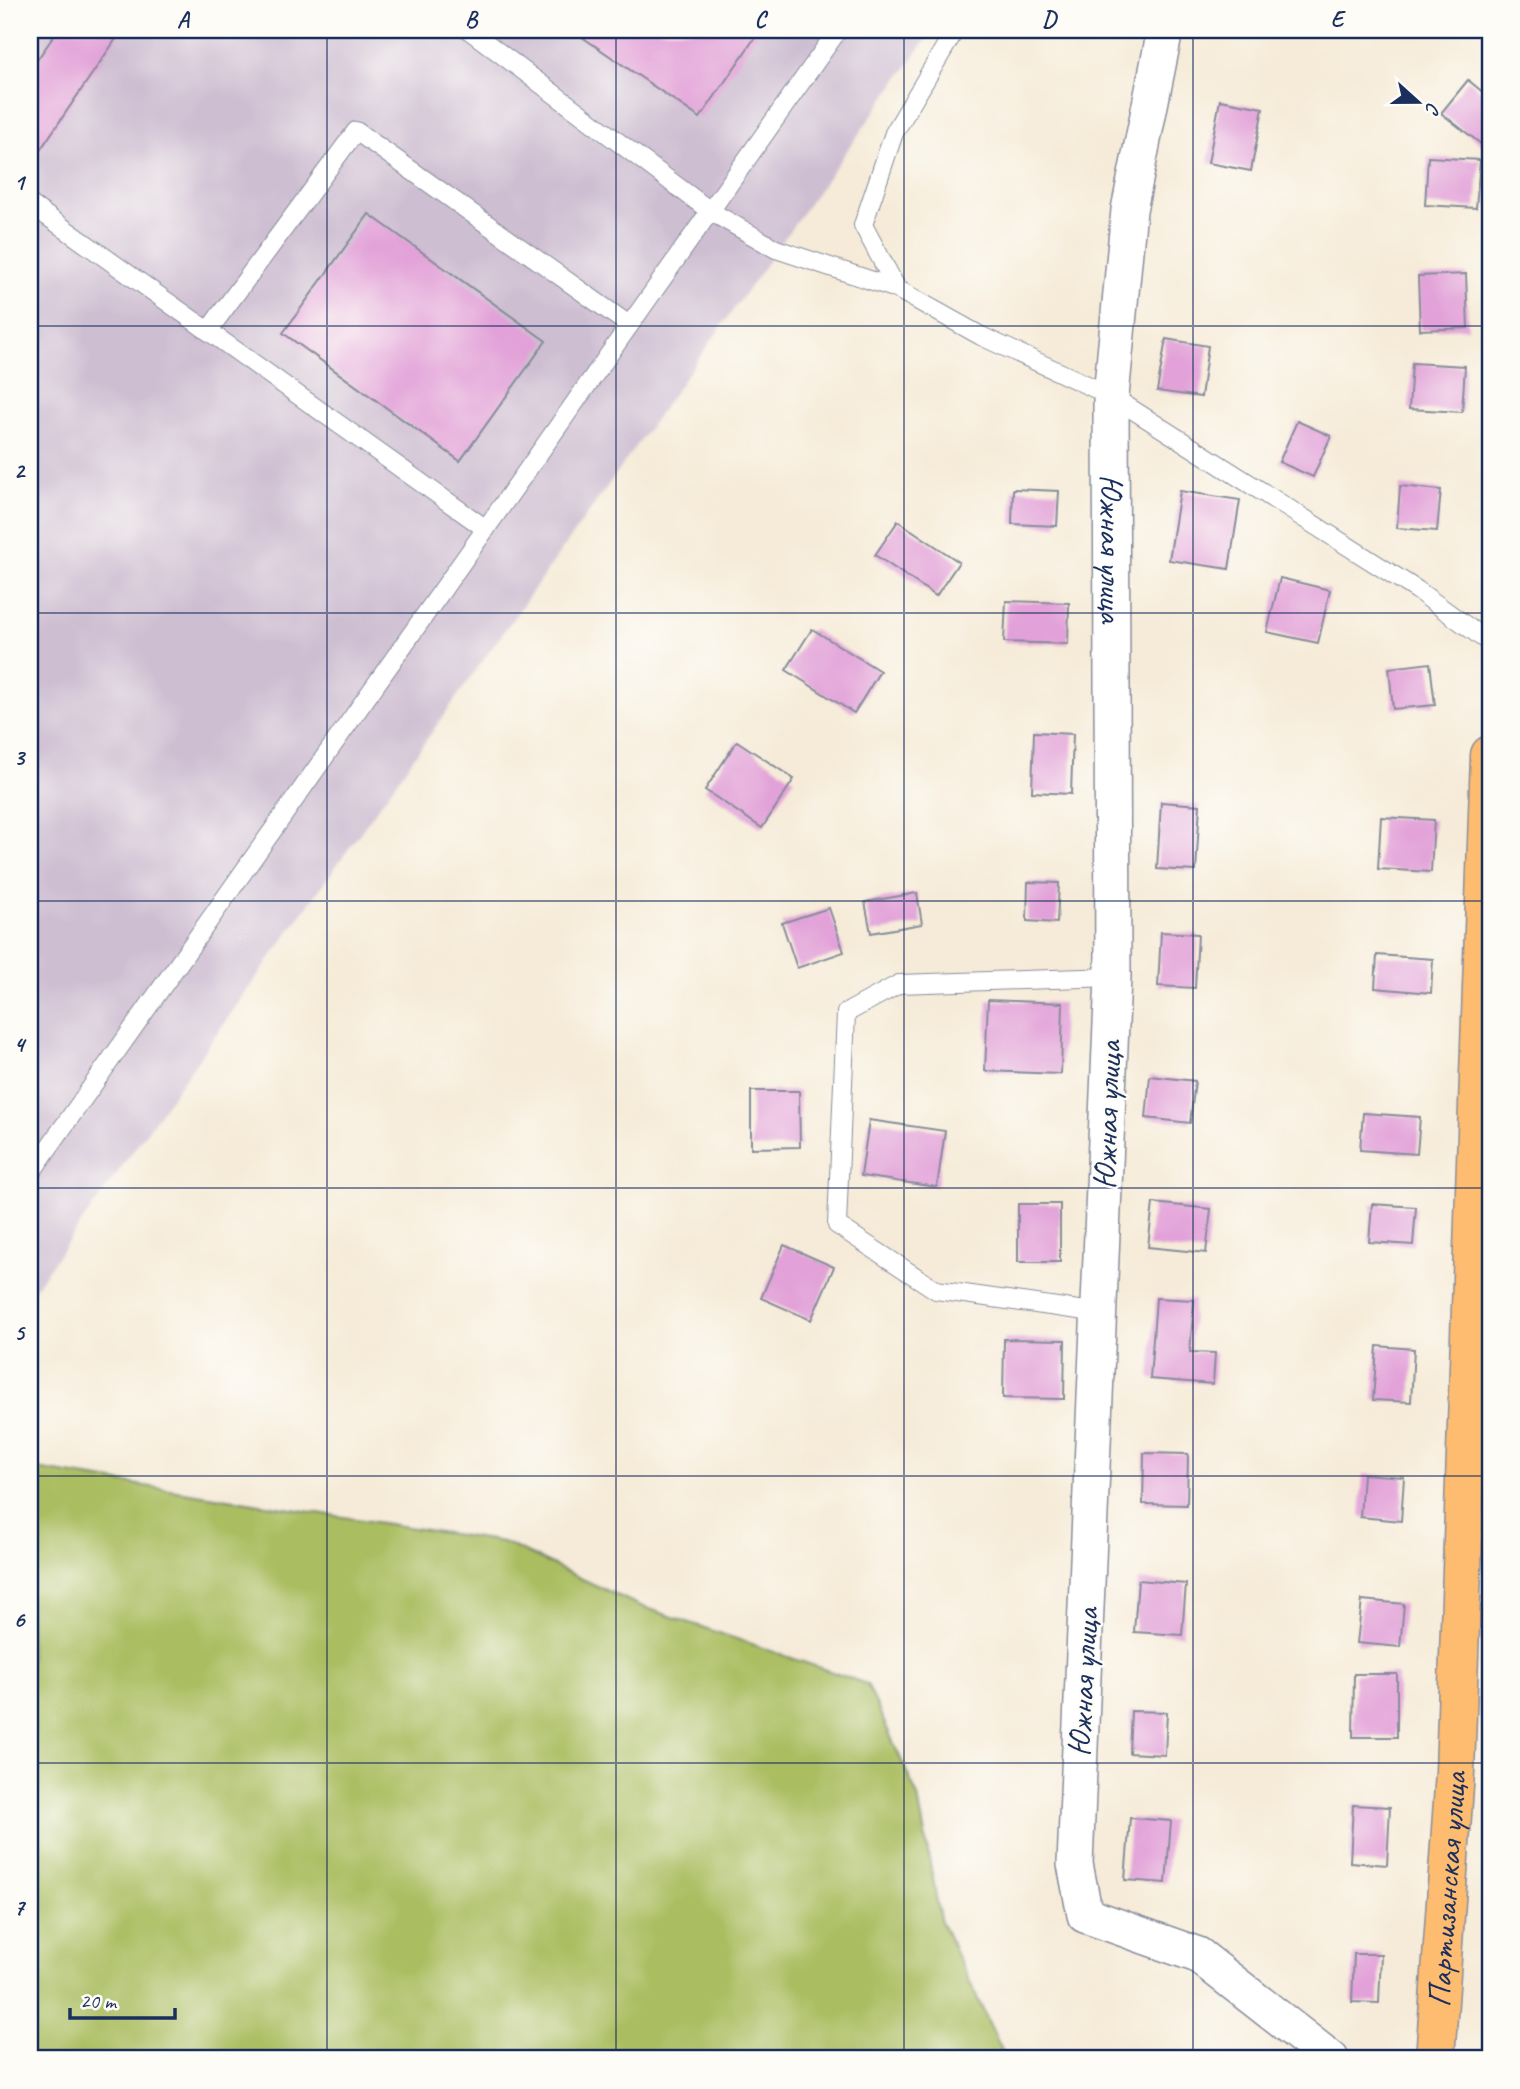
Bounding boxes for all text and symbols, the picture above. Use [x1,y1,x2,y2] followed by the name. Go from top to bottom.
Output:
[177,5,191,34] text: A
[465,5,479,34] text: B
[755,5,769,34] text: C
[1042,5,1058,34] text: D
[1331,5,1347,34] text: E
[1384,66,1454,136] north arrow
[1419,99,1446,119] text: С
[14,168,27,197] text: 1
[14,456,27,485] text: 2
[1090,474,1133,625] street label: Южная улица
[14,743,27,772] text: 3
[14,1030,27,1059] text: 4
[1083,1038,1131,1190] street label: Южная улица
[14,1318,26,1347] text: 5
[14,1605,27,1634] text: 6
[1058,1605,1108,1757] street label: Южная улица
[1418,1769,1476,2008] street label: Партизанская улица
[14,1893,27,1922] text: 7
[70,1977,175,2021] scale bar
[80,1988,118,2014] text: 20 m

